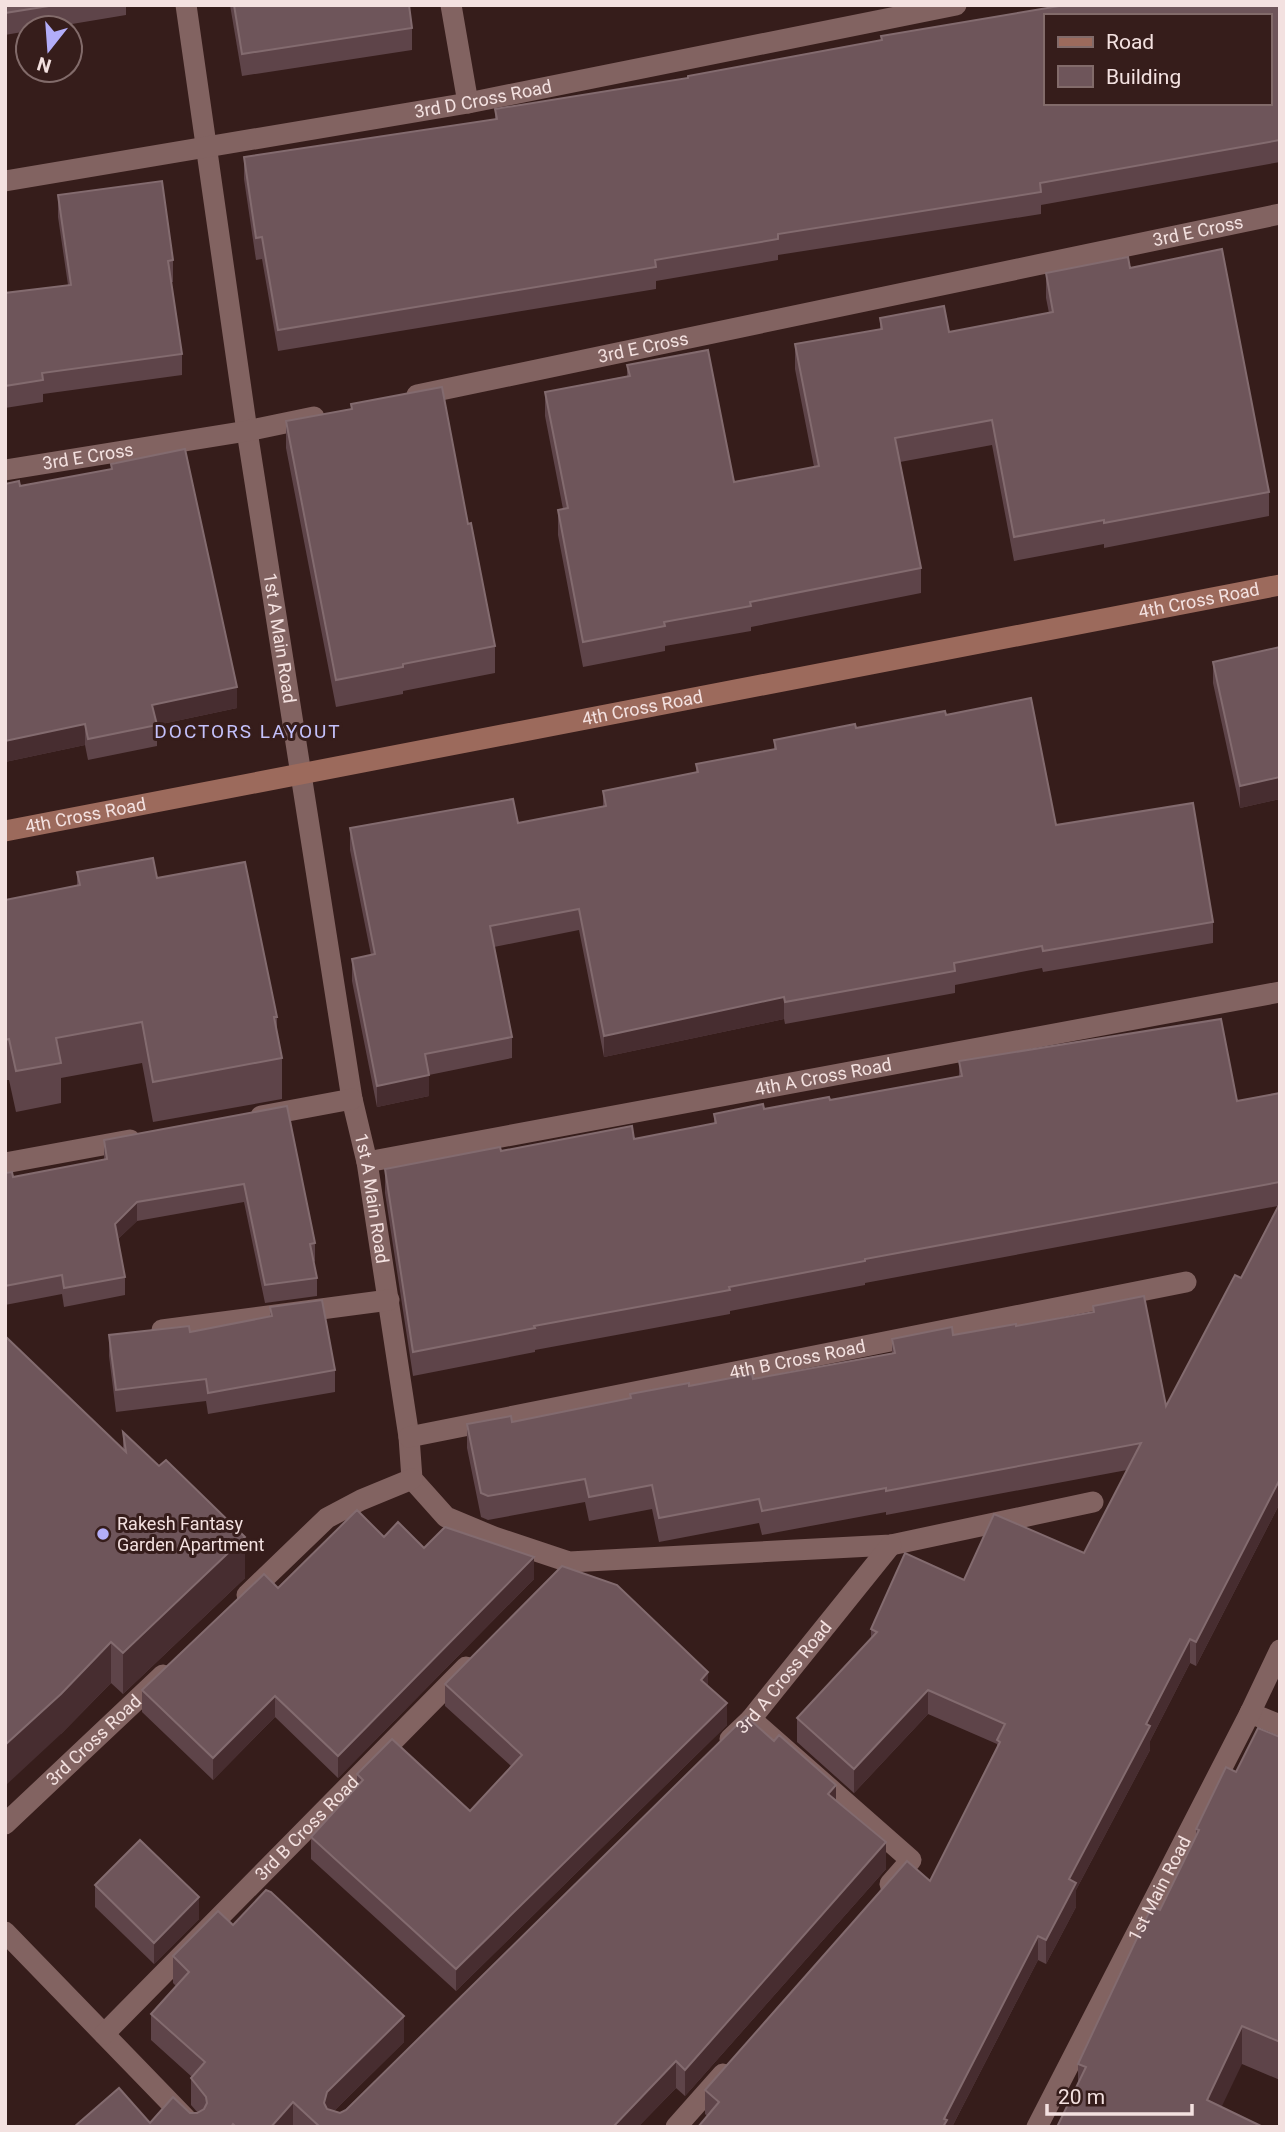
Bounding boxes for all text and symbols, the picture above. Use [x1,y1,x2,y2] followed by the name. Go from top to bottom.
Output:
[14,14,84,84] north arrow
[1044,14,1271,105] legend
[1106,30,1154,54] text: Road
[34,52,54,78] text: N
[1106,65,1181,89] text: Building
[413,75,553,122] street label: 3rd D Cross Road
[1151,211,1245,250] street label: 3rd E Cross
[596,327,690,367] street label: 3rd E Cross
[41,438,135,474] street label: 3rd E Cross
[259,571,301,705] street label: 1st A Main Road
[1137,578,1261,622] street label: 4th Cross Road
[580,686,704,729] street label: 4th Cross Road
[154,720,342,743] district label: DOCTORS LAYOUT
[23,793,148,837] street label: 4th Cross Road
[753,1054,893,1100] street label: 4th A Cross Road
[351,1131,393,1265] street label: 1st A Main Road
[727,1335,867,1383] street label: 4th B Cross Road
[117,1513,264,1555] place label: Rakesh Fantasy Garden Apartment
[95,1526,111,1542] marker: Rakesh Fantasy Garden Apartment
[731,1617,836,1738] street label: 3rd A Cross Road
[41,1690,145,1790] street label: 3rd Cross Road
[250,1771,363,1885] street label: 3rd B Cross Road
[1123,1832,1195,1945] street label: 1st Main Road
[1047,2072,1192,2116] scale bar
[1058,2085,1105,2109] text: 20 m

